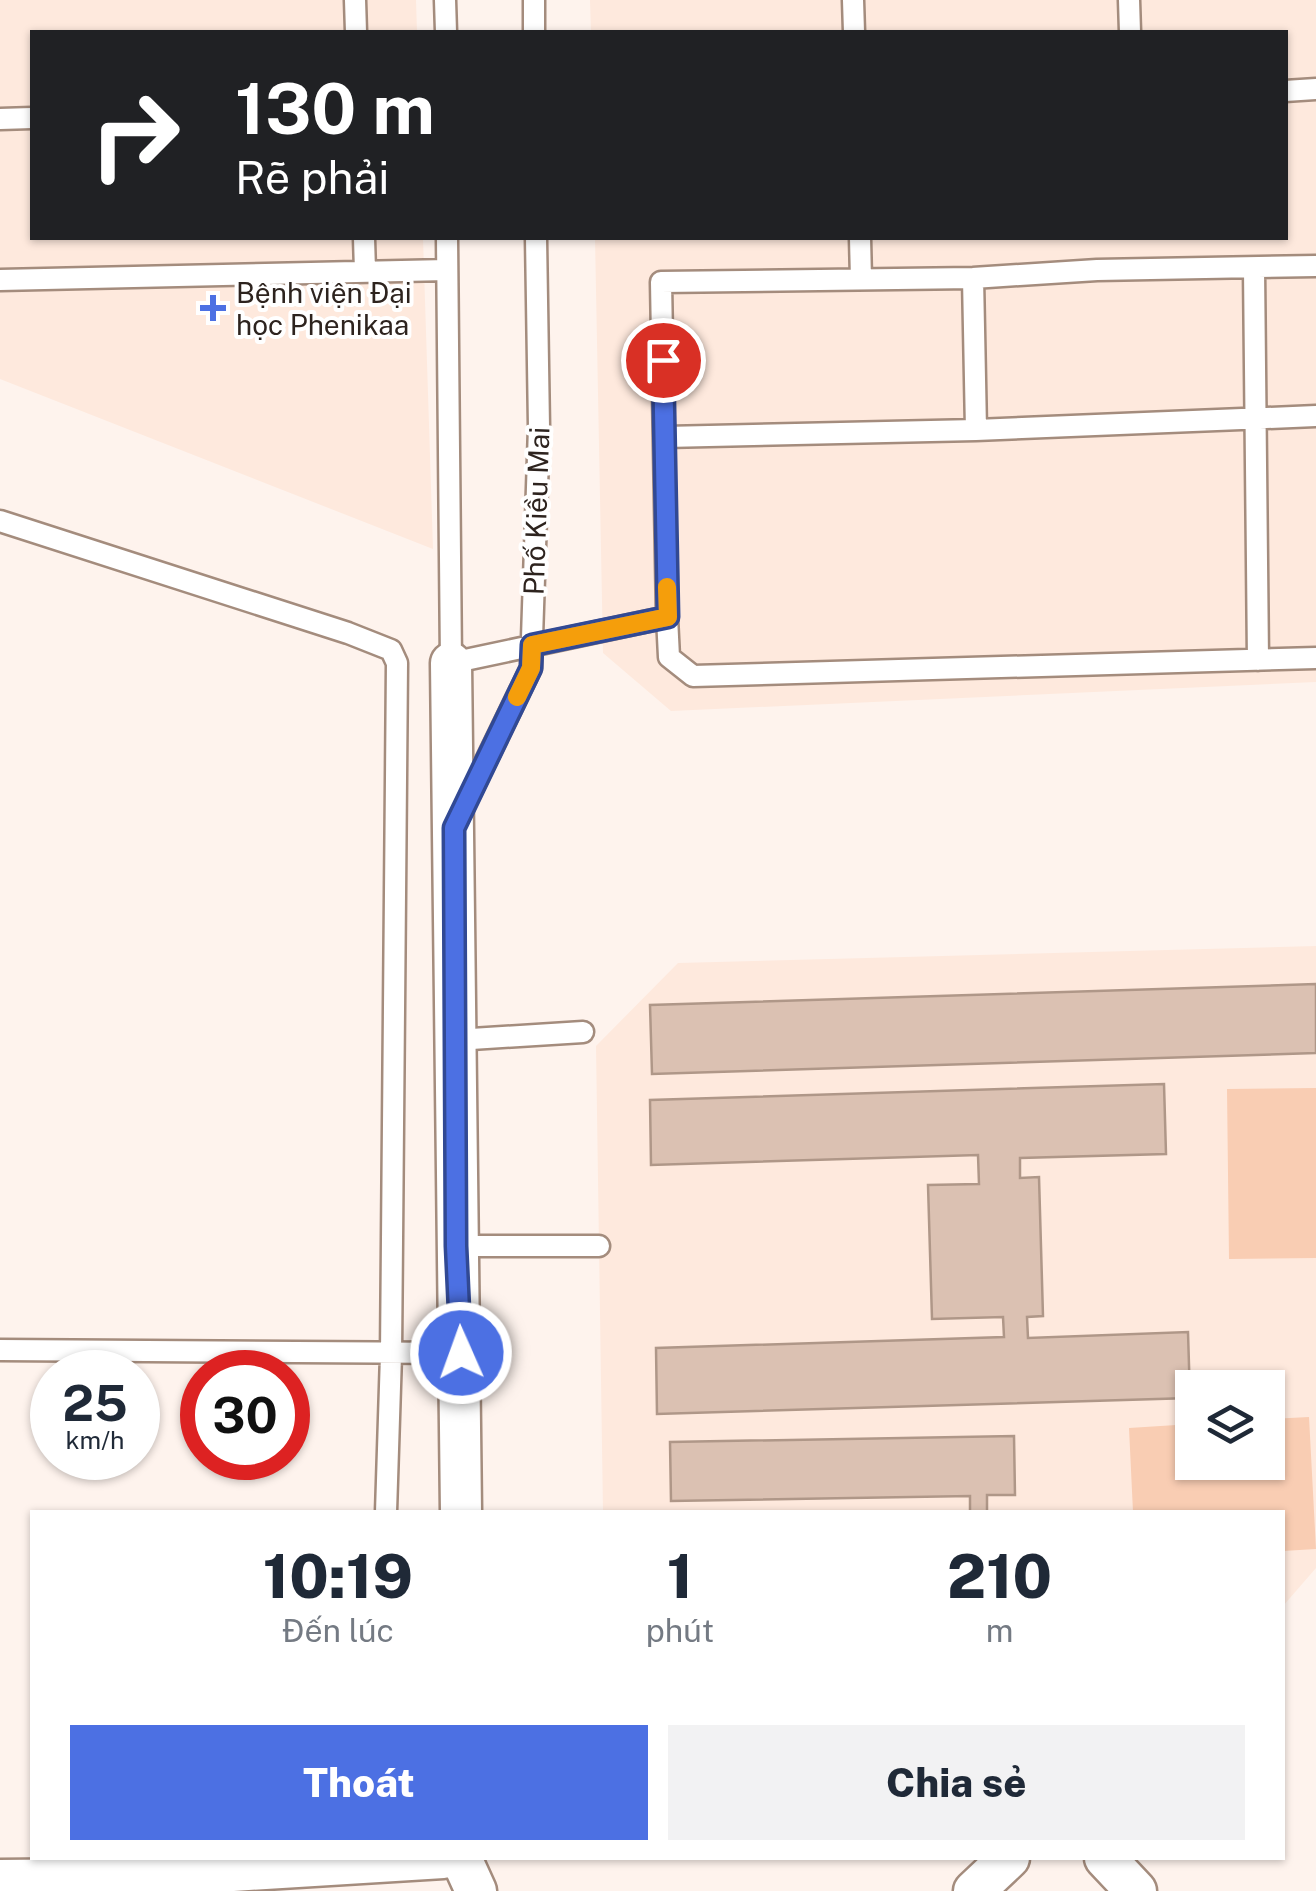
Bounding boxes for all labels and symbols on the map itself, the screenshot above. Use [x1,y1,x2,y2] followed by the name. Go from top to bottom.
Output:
[236,276,412,341] place label: Bệnh viện Đại học Phenikaa
[200,295,226,321] marker: Bệnh viện Đại học Phenikaa
[621,318,706,403] pin
[517,426,555,596] street label: Phố Kiều Mai
[409,1301,513,1405] position arrow
[180,1350,310,1480] speed limit sign: 30

